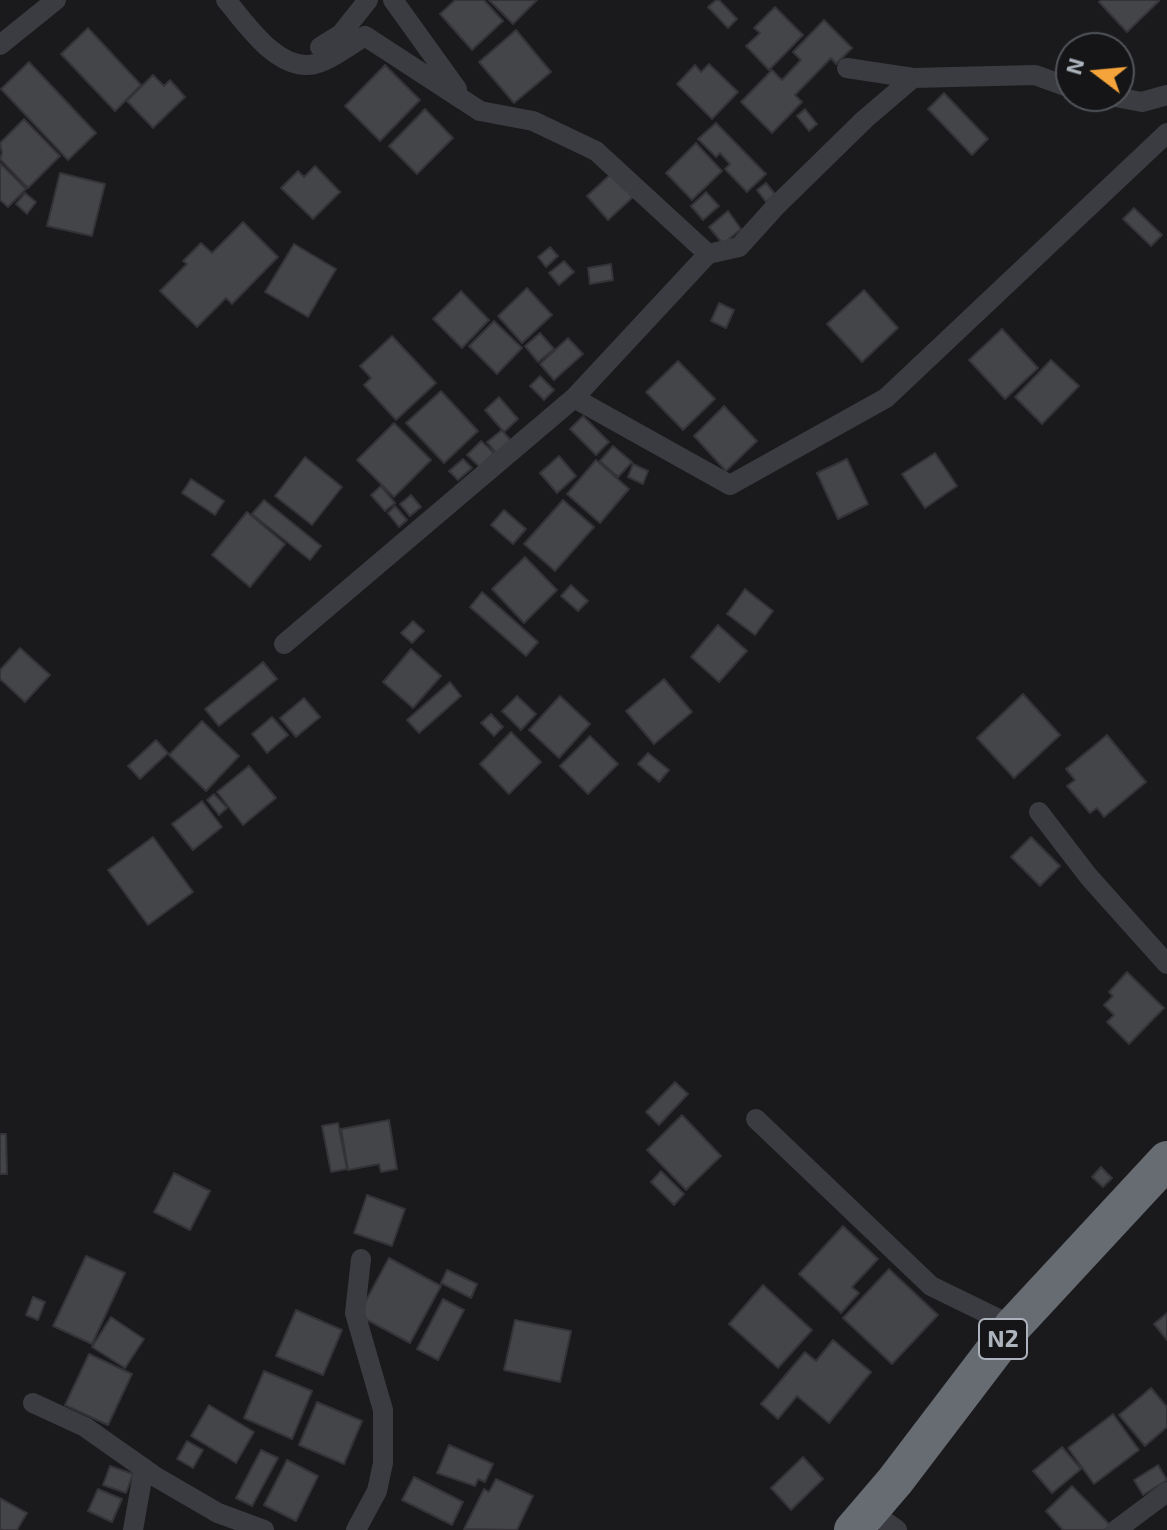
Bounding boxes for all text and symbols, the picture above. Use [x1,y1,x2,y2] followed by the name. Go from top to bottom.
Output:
[1055,32,1135,112] north arrow
[1059,55,1089,77] text: N
[979,1319,1027,1359] road number: N2

